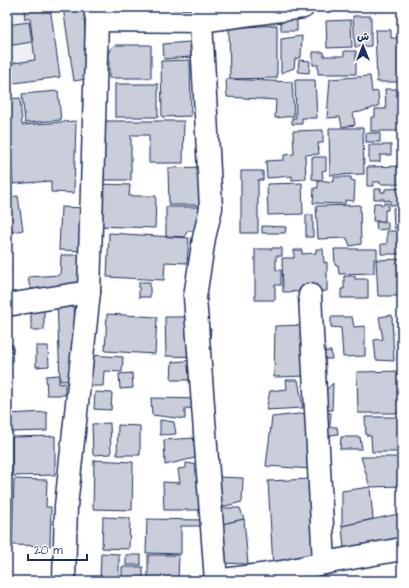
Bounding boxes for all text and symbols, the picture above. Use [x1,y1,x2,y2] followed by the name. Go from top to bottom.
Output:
[343,26,383,66] north arrow
[357,29,369,44] text: ش
[28,536,87,562] scale bar
[34,542,63,559] text: 20 m

